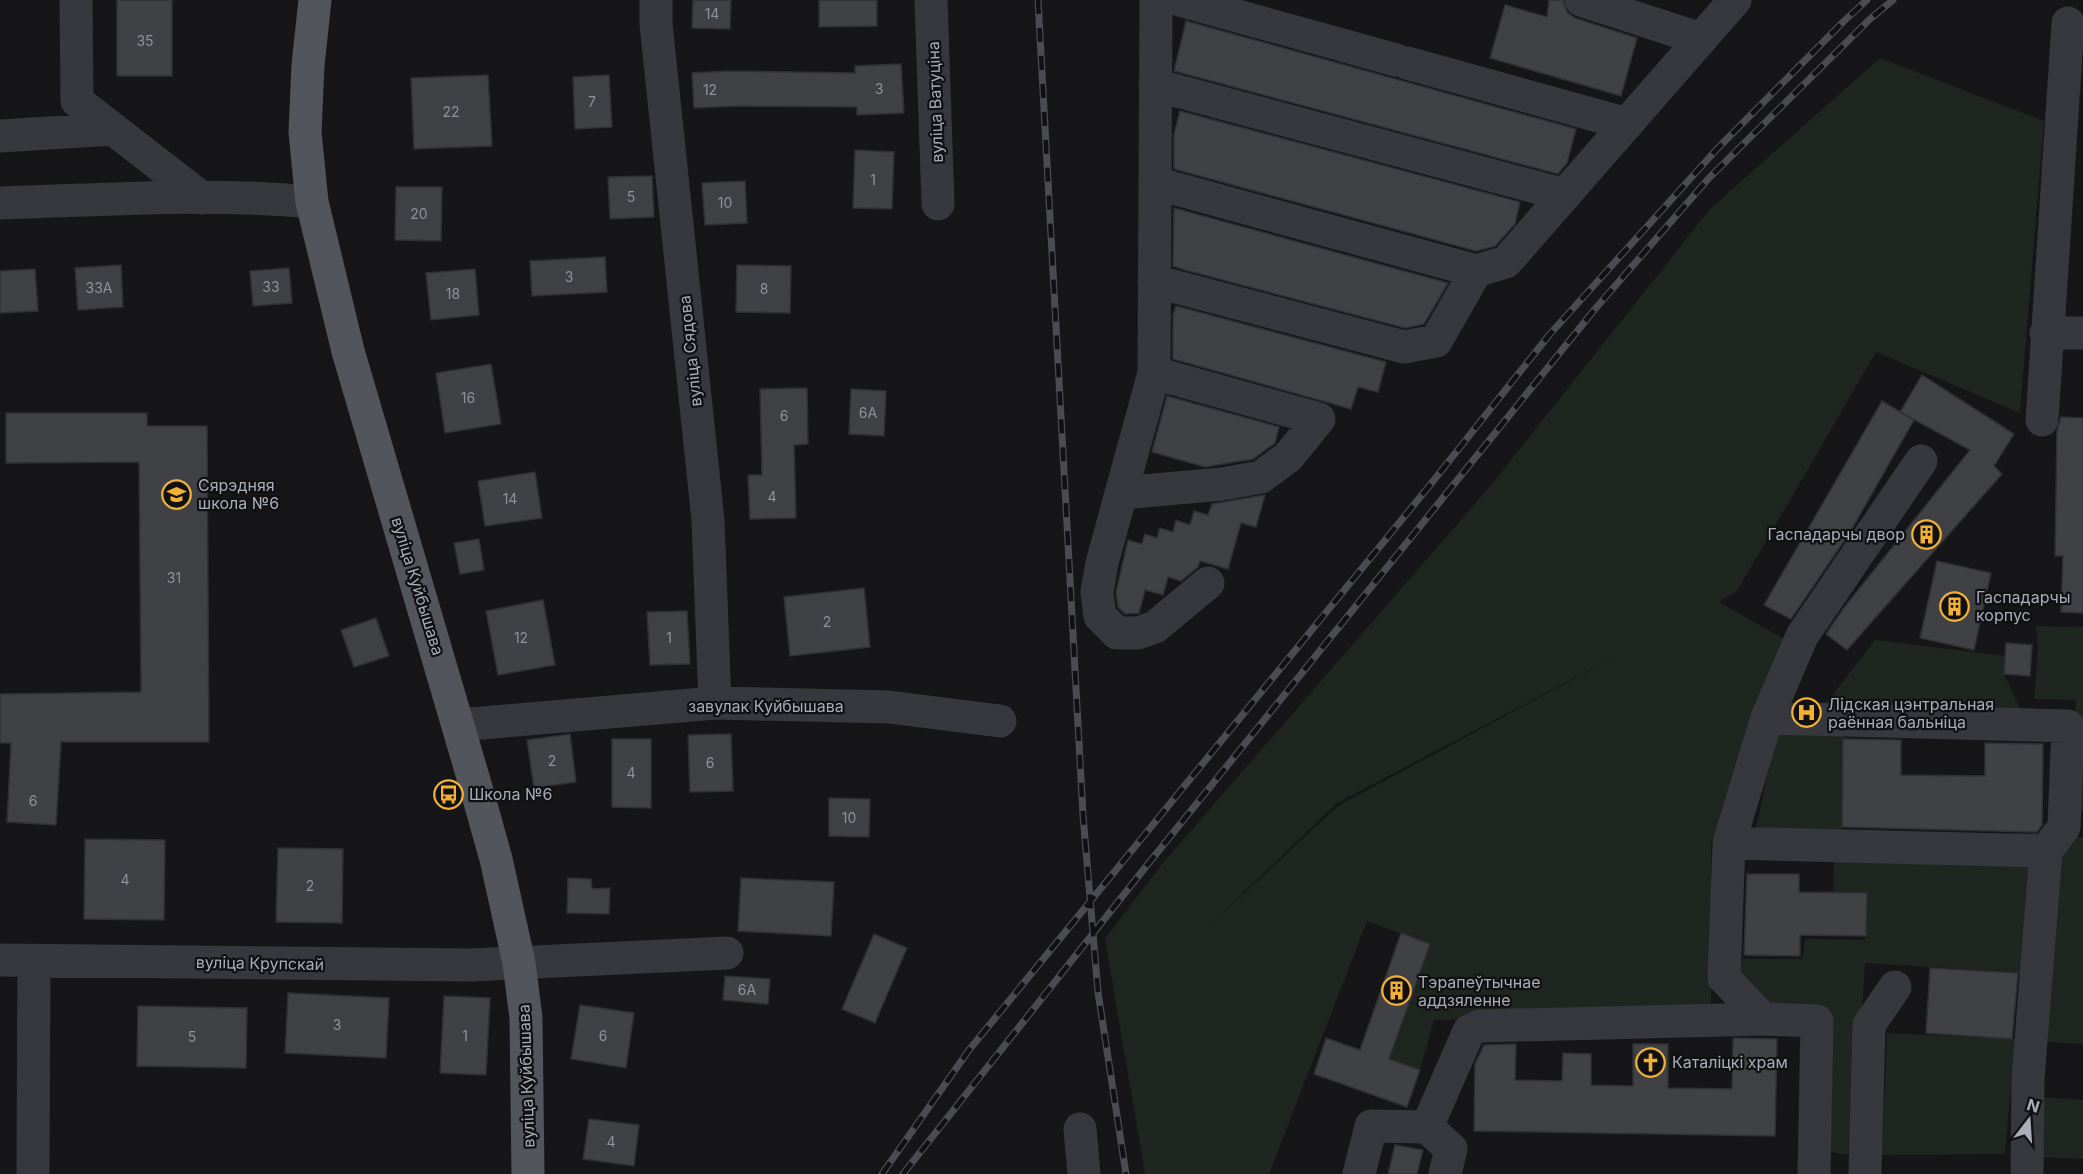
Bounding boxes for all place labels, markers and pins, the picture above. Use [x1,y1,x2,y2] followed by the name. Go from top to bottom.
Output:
[198,475,279,513] place label: Сярэдняя школа №6
[161,478,193,510] school or university icon: Сярэдняя школа №6
[1910,518,1942,550] building icon: Гаспадарчы двор
[1767,524,1905,544] place label: Гаспадарчы двор
[1976,587,2071,625] place label: Гаспадарчы корпус
[1939,590,1971,622] building icon: Гаспадарчы корпус
[1828,694,1994,732] place label: Лідская цэнтральная раённая бальніца
[1791,697,1823,729] hospital icon: Лідская цэнтральная раённая бальніца
[432,778,464,810] bus stop icon: Школа №6
[469,784,552,804] place label: Школа №6
[1418,972,1540,1010] place label: Тэрапеўтычнае аддзяленне
[1381,975,1413,1007] building icon: Тэрапеўтычнае аддзяленне
[1635,1046,1667,1078] church icon: Каталіцкі храм
[1672,1052,1788,1072] place label: Каталіцкі храм

